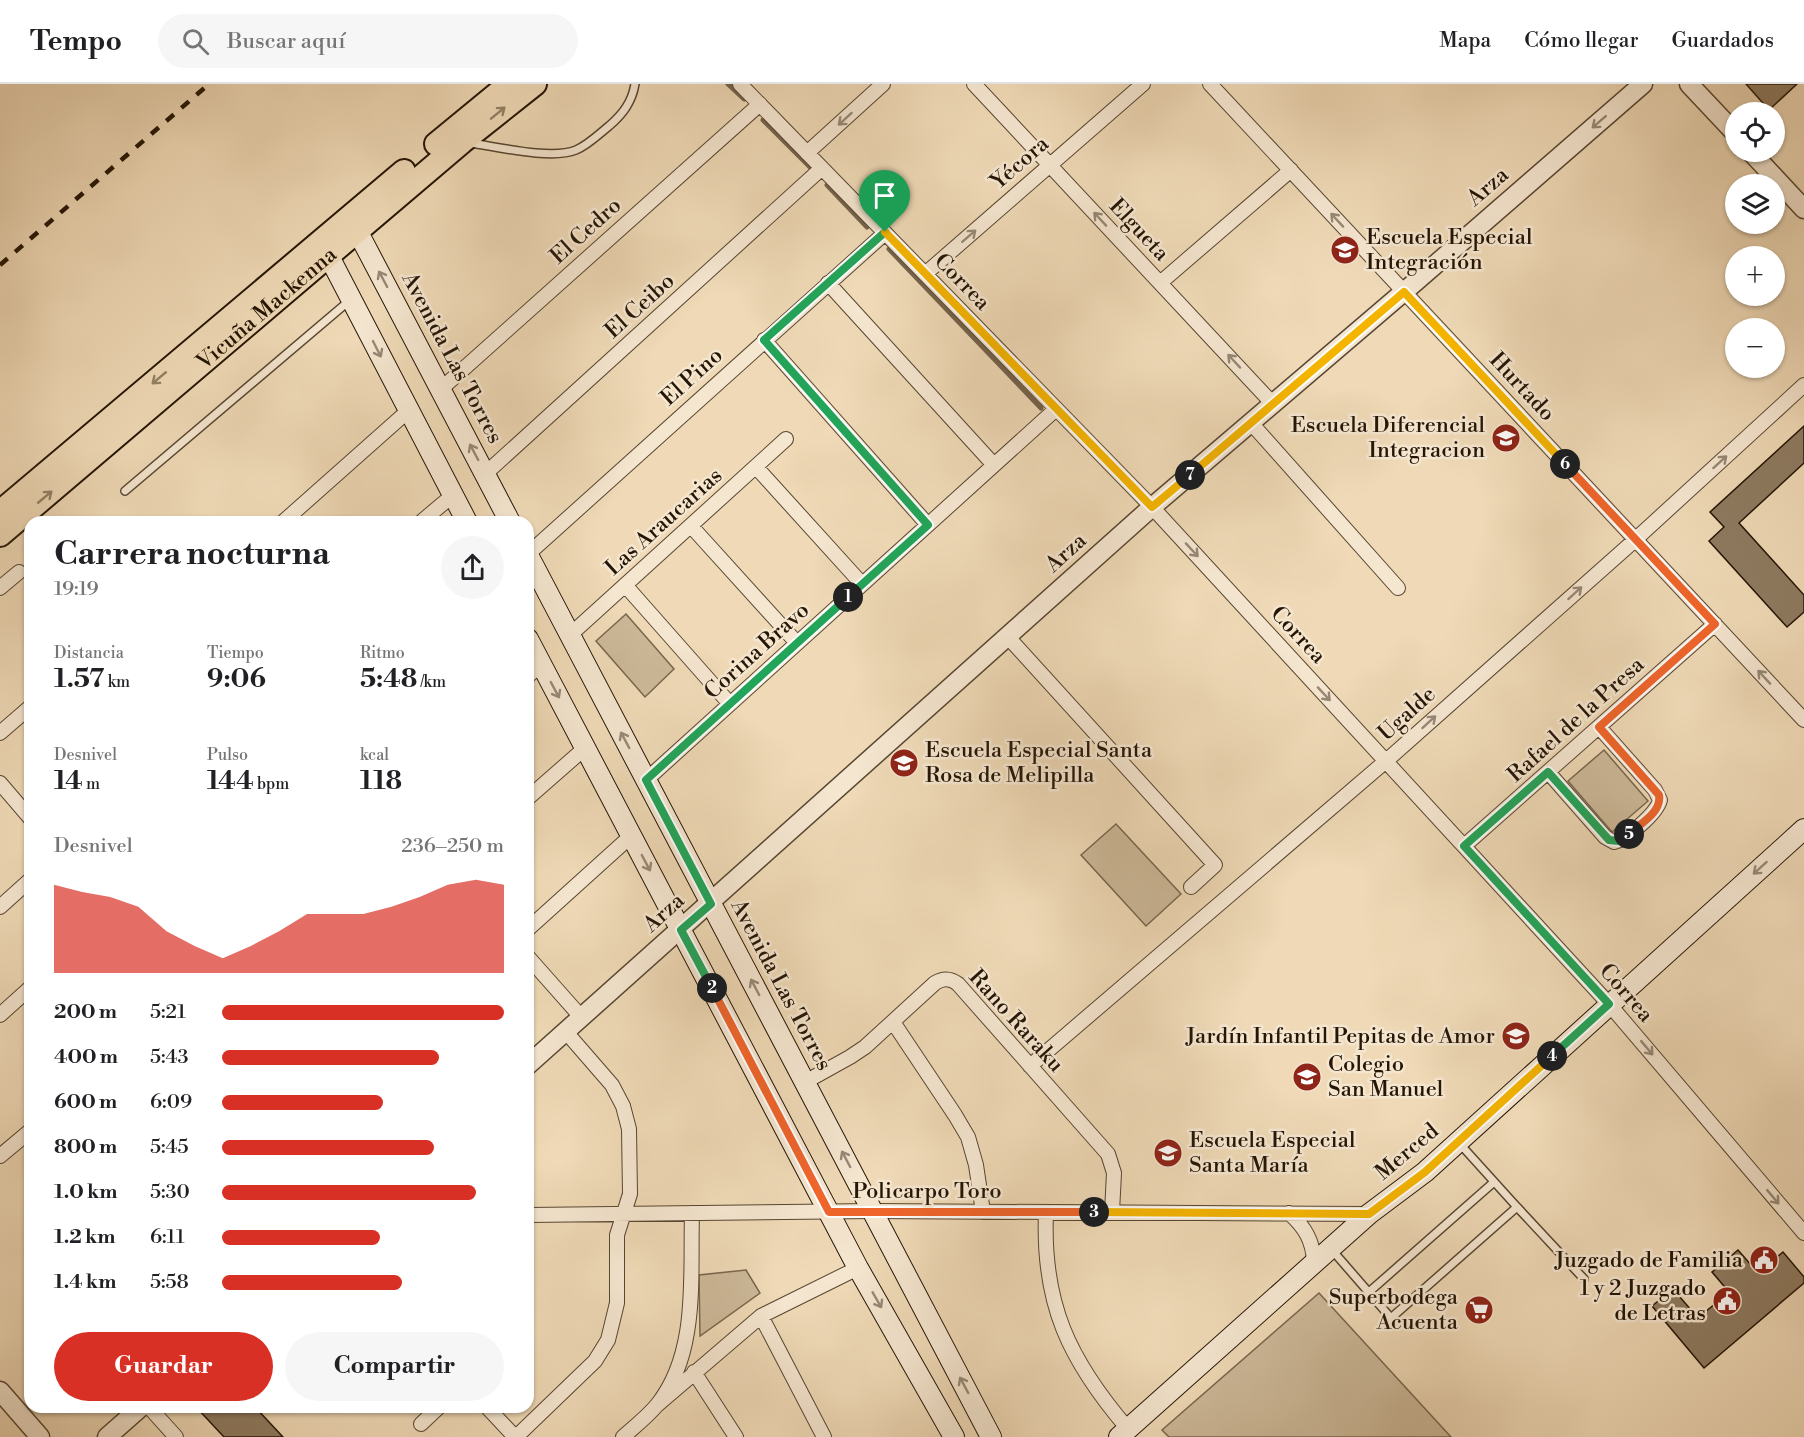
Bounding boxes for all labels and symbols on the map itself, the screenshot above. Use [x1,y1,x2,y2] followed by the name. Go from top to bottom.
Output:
[490,107,506,120] one-way arrow
[838,111,853,125] one-way arrow
[1591,116,1607,129] one-way arrow
[985,130,1055,196] street label: Yécora
[1461,161,1515,213] street label: Arza
[859,170,910,232] pin
[545,192,627,270] street label: El Cedro
[1103,193,1175,268] street label: Elgueta
[1093,212,1107,227] one-way arrow
[1330,213,1344,228] one-way arrow
[1366,224,1533,276] place label: Escuela Especial Integración
[961,229,976,243] one-way arrow
[1329,234,1361,266] school or university icon: Escuela Especial Integración
[190,240,343,376] street label: Vicuña Mackenna
[928,248,996,317] street label: Correa
[395,267,509,448] street label: Avenida Las Torres
[600,268,680,344] street label: El Ceibo
[377,271,389,288] one-way arrow
[371,340,383,358] one-way arrow
[655,342,729,412] street label: El Pino
[1483,347,1561,427] street label: Hurtado
[1226,354,1241,369] one-way arrow
[152,371,167,385] one-way arrow
[1291,412,1485,464] place label: Escuela Diferencial Integracion
[1490,422,1522,454] school or university icon: Escuela Diferencial Integracion
[467,443,479,461] one-way arrow
[1550,449,1580,479] pin: 6
[1712,455,1727,469] one-way arrow
[1175,460,1205,490] pin: 7
[600,462,728,582] street label: Las Araucarias
[37,490,52,504] one-way arrow
[1039,527,1093,579] street label: Arza
[1185,543,1199,558] one-way arrow
[833,582,863,612] pin: 1
[1567,586,1582,600] one-way arrow
[699,597,815,705] street label: Corina Bravo
[1265,601,1332,670] street label: Correa
[1502,651,1651,788] street label: Rafael de la Presa
[1757,669,1771,684] one-way arrow
[550,681,561,699] one-way arrow
[1373,681,1441,747] street label: Ugalde
[1317,686,1331,701] one-way arrow
[1422,715,1437,729] one-way arrow
[619,732,631,749] one-way arrow
[925,737,1153,789] place label: Escuela Especial Santa Rosa de Melipilla
[888,747,920,779] school or university icon: Escuela Especial Santa Rosa de Melipilla
[1614,819,1644,849] pin: 5
[640,854,652,871] one-way arrow
[1753,861,1768,875] one-way arrow
[637,887,691,939] street label: Arza
[724,894,838,1075] street label: Avenida Las Torres
[1593,958,1659,1029] street label: Correa
[963,964,1069,1078] street label: Rano Raraku
[697,973,727,1003] pin: 2
[749,979,761,996] one-way arrow
[1500,1020,1532,1052] school or university icon: Jardín Infantil Pepitas de Amor
[1185,1023,1495,1050] place label: Jardín Infantil Pepitas de Amor
[1640,1040,1654,1055] one-way arrow
[1537,1041,1567,1071] pin: 4
[1328,1051,1444,1103] place label: Colegio San Manuel
[1291,1061,1323,1093] school or university icon: Colegio San Manuel
[1370,1117,1445,1186] street label: Merced
[1189,1127,1356,1179] place label: Escuela Especial Santa María
[1152,1137,1184,1169] school or university icon: Escuela Especial Santa María
[840,1151,851,1169] one-way arrow
[852,1178,1002,1205] street label: Policarpo Toro
[1766,1189,1780,1204] one-way arrow
[1079,1197,1109,1227] pin: 3
[1748,1244,1780,1276] public building icon: Juzgado de Familia
[1554,1247,1744,1274] place label: Juzgado de Familia
[1580,1275,1706,1327] place label: 1 y 2 Juzgado de Letras
[1329,1284,1459,1336] place label: Superbodega Acuenta
[1711,1285,1743,1317] public building icon: 1 y 2 Juzgado de Letras
[871,1291,883,1308] one-way arrow
[1463,1294,1495,1326] supermarket icon: Superbodega Acuenta
[958,1377,970,1394] one-way arrow

